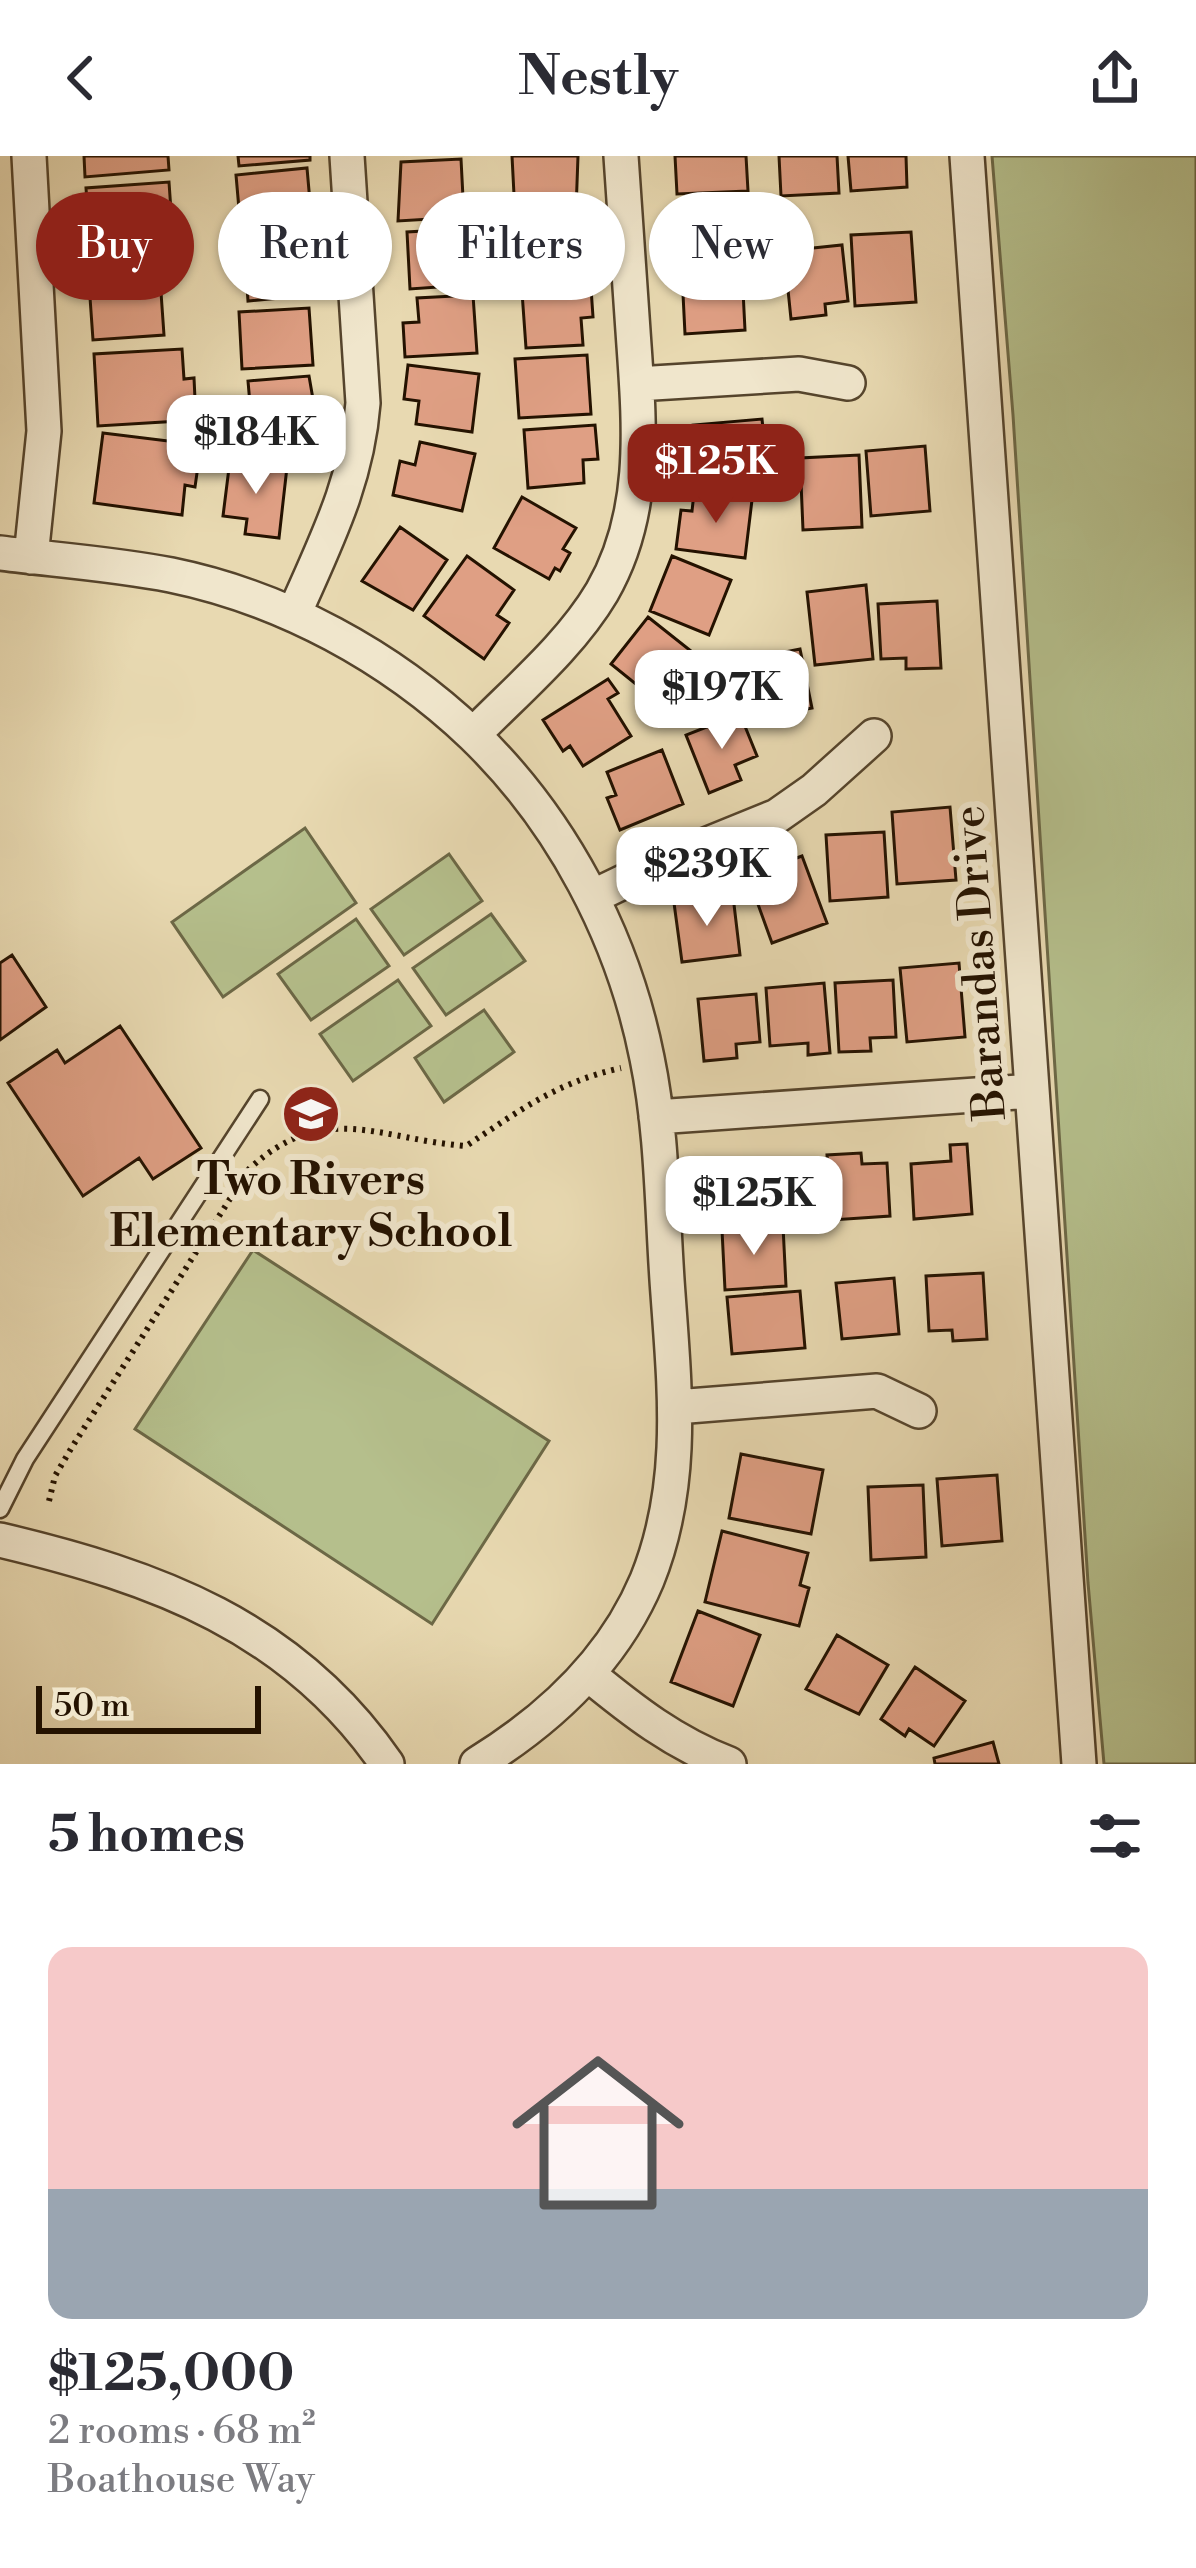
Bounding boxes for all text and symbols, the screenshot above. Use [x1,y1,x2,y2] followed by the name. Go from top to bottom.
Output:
[518,44,678,112] text: Nestly
[48,45,114,111] icon: back
[1082,45,1148,111] icon: share
[36,192,194,300] chip: Buy
[218,192,392,300] chip: Rent
[416,192,625,300] chip: Filters
[649,192,814,300] chip: New
[172,395,340,497] pin: $184K
[194,409,318,458] text: $184K
[632,424,800,526] pin: $125K
[655,438,777,487] text: $125K
[638,650,806,752] pin: $197K
[662,664,782,713] text: $197K
[941,804,1020,1123] street label: Barandas Drive
[623,827,791,929] pin: $239K
[643,841,771,890] text: $239K
[280,1083,342,1145] school or university icon: Two Rivers Elementary School
[110,1152,513,1261] place label: Two Rivers Elementary School
[670,1156,838,1258] pin: $125K
[693,1170,815,1219] text: $125K
[36,1680,261,1733] scale bar
[54,1686,130,1727] text: 50 m
[1082,1803,1148,1869] icon: filters
[48,1804,245,1868] text: 5 homes
[490,2025,706,2241] icon: home
[48,2343,294,2407] text: $125,000
[48,2407,316,2456] text: 2 rooms · 68 m²
[48,2456,315,2505] text: Boathouse Way

